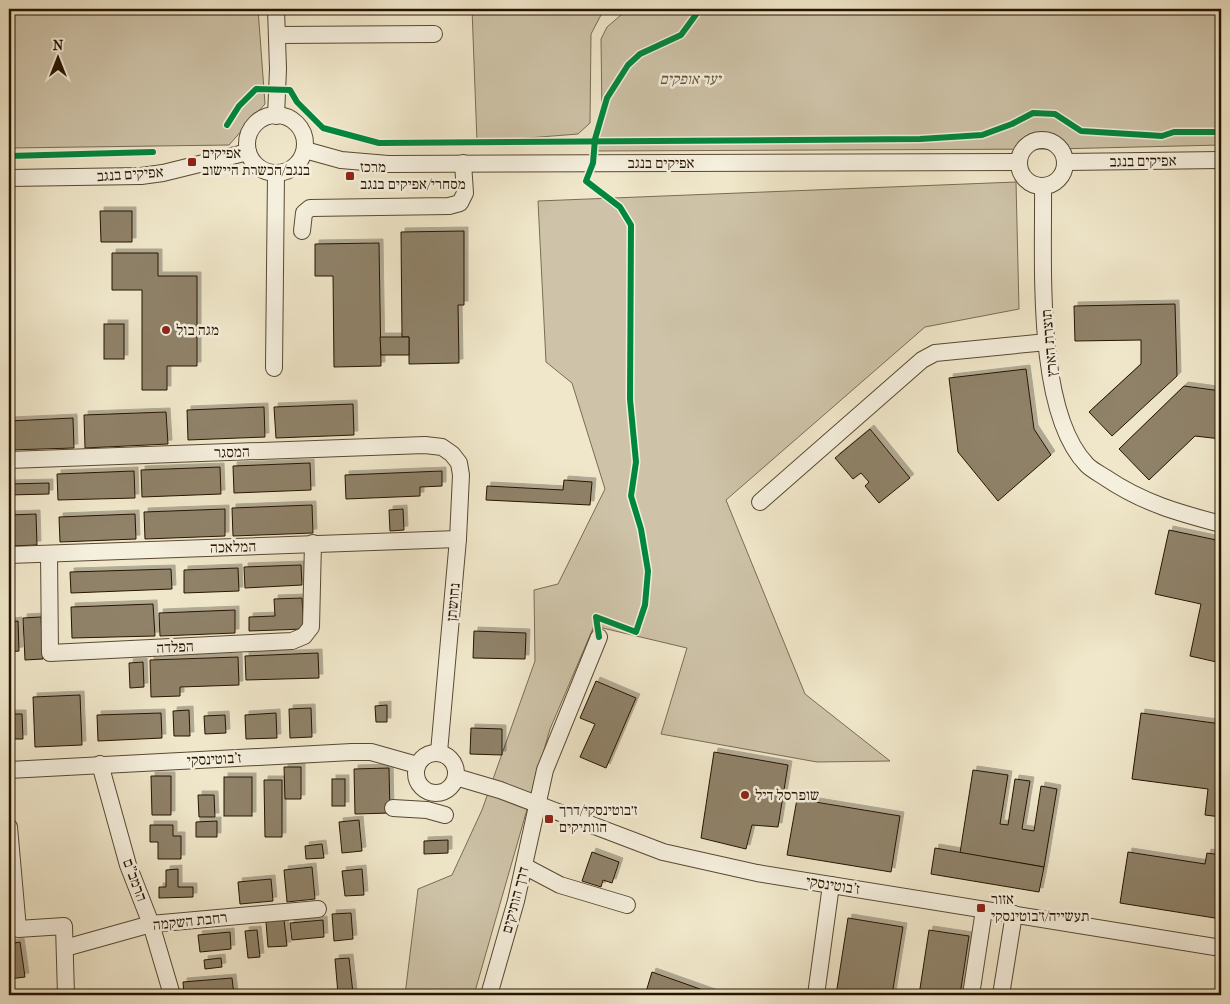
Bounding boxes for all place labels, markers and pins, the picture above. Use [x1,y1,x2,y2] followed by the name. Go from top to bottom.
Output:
[202,144,310,179] place label: אפיקים בנגב/הכשרת היישוב
[186,156,198,168] marker: אפיקים בנגב/הכשרת היישוב
[360,158,466,193] place label: מרכז מסחרי/אפיקים בנגב
[344,170,356,182] marker: מרכז מסחרי/אפיקים בנגב
[176,321,219,339] place label: מגה בול
[160,324,172,336] marker: מגה בול
[755,786,819,804] place label: שופרסל דיל
[739,789,751,801] marker: שופרסל דיל
[559,801,638,836] place label: ז׳בוטינסקי/דרך הוותיקים
[543,813,555,825] marker: ז׳בוטינסקי/דרך הוותיקים
[991,890,1089,925] place label: אזור תעשייה/ז׳בוטינסקי
[975,902,987,914] marker: אזור תעשייה/ז׳בוטינסקי

